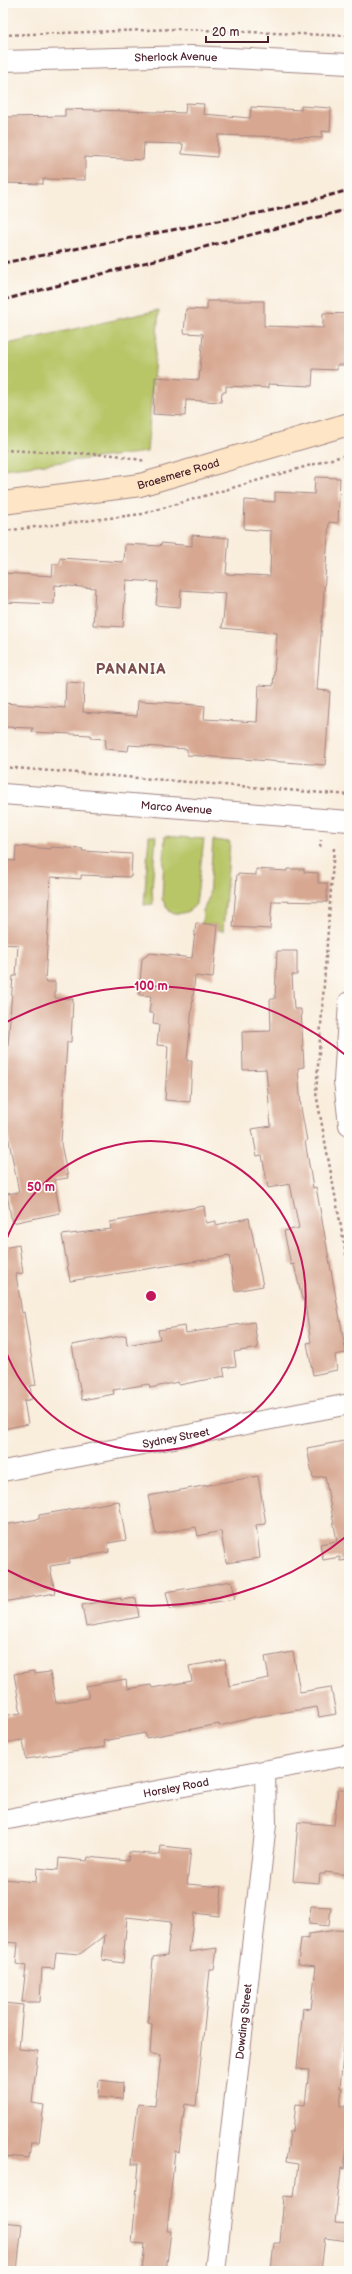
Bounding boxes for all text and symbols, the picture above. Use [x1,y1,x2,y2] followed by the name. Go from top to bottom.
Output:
[206,18,268,44] scale bar
[212,25,239,40] text: 20 m
[134,50,218,65] street label: Sherlock Avenue
[136,456,221,492] street label: Braesmere Road
[96,660,166,679] district label: PANANIA
[140,799,213,817] street label: Marco Avenue
[134,979,168,994] text: 100 m
[27,1180,55,1195] text: 50 m
[144,1289,158,1303] centre of rings
[141,1425,211,1451] street label: Sydney Street
[142,1775,210,1801] street label: Horsley Road
[233,1983,255,2060] street label: Dowding Street

